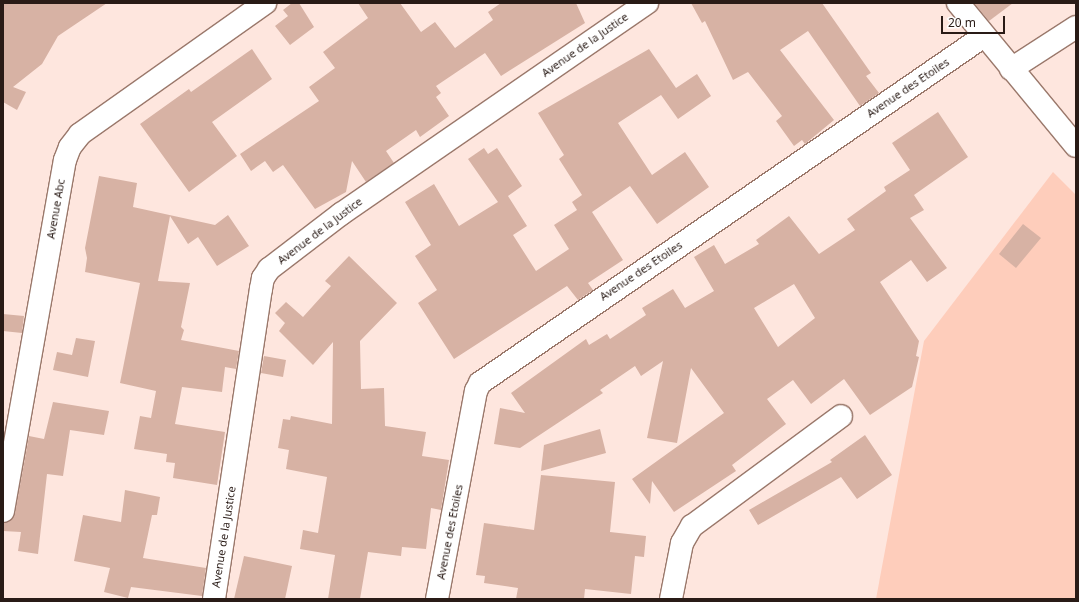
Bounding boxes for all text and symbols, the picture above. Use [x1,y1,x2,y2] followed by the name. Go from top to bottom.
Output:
[943,8,1007,34] scale bar
[539,10,631,80] street label: Avenue de la Justice
[948,14,976,31] text: 20 m
[864,56,952,120] street label: Avenue des Etoiles
[44,178,68,240] street label: Avenue Abc
[275,195,365,267] street label: Avenue de la Justice
[597,239,685,303] street label: Avenue des Etoiles
[434,483,466,581] street label: Avenue des Etoiles
[209,485,239,589] street label: Avenue de la Justice

